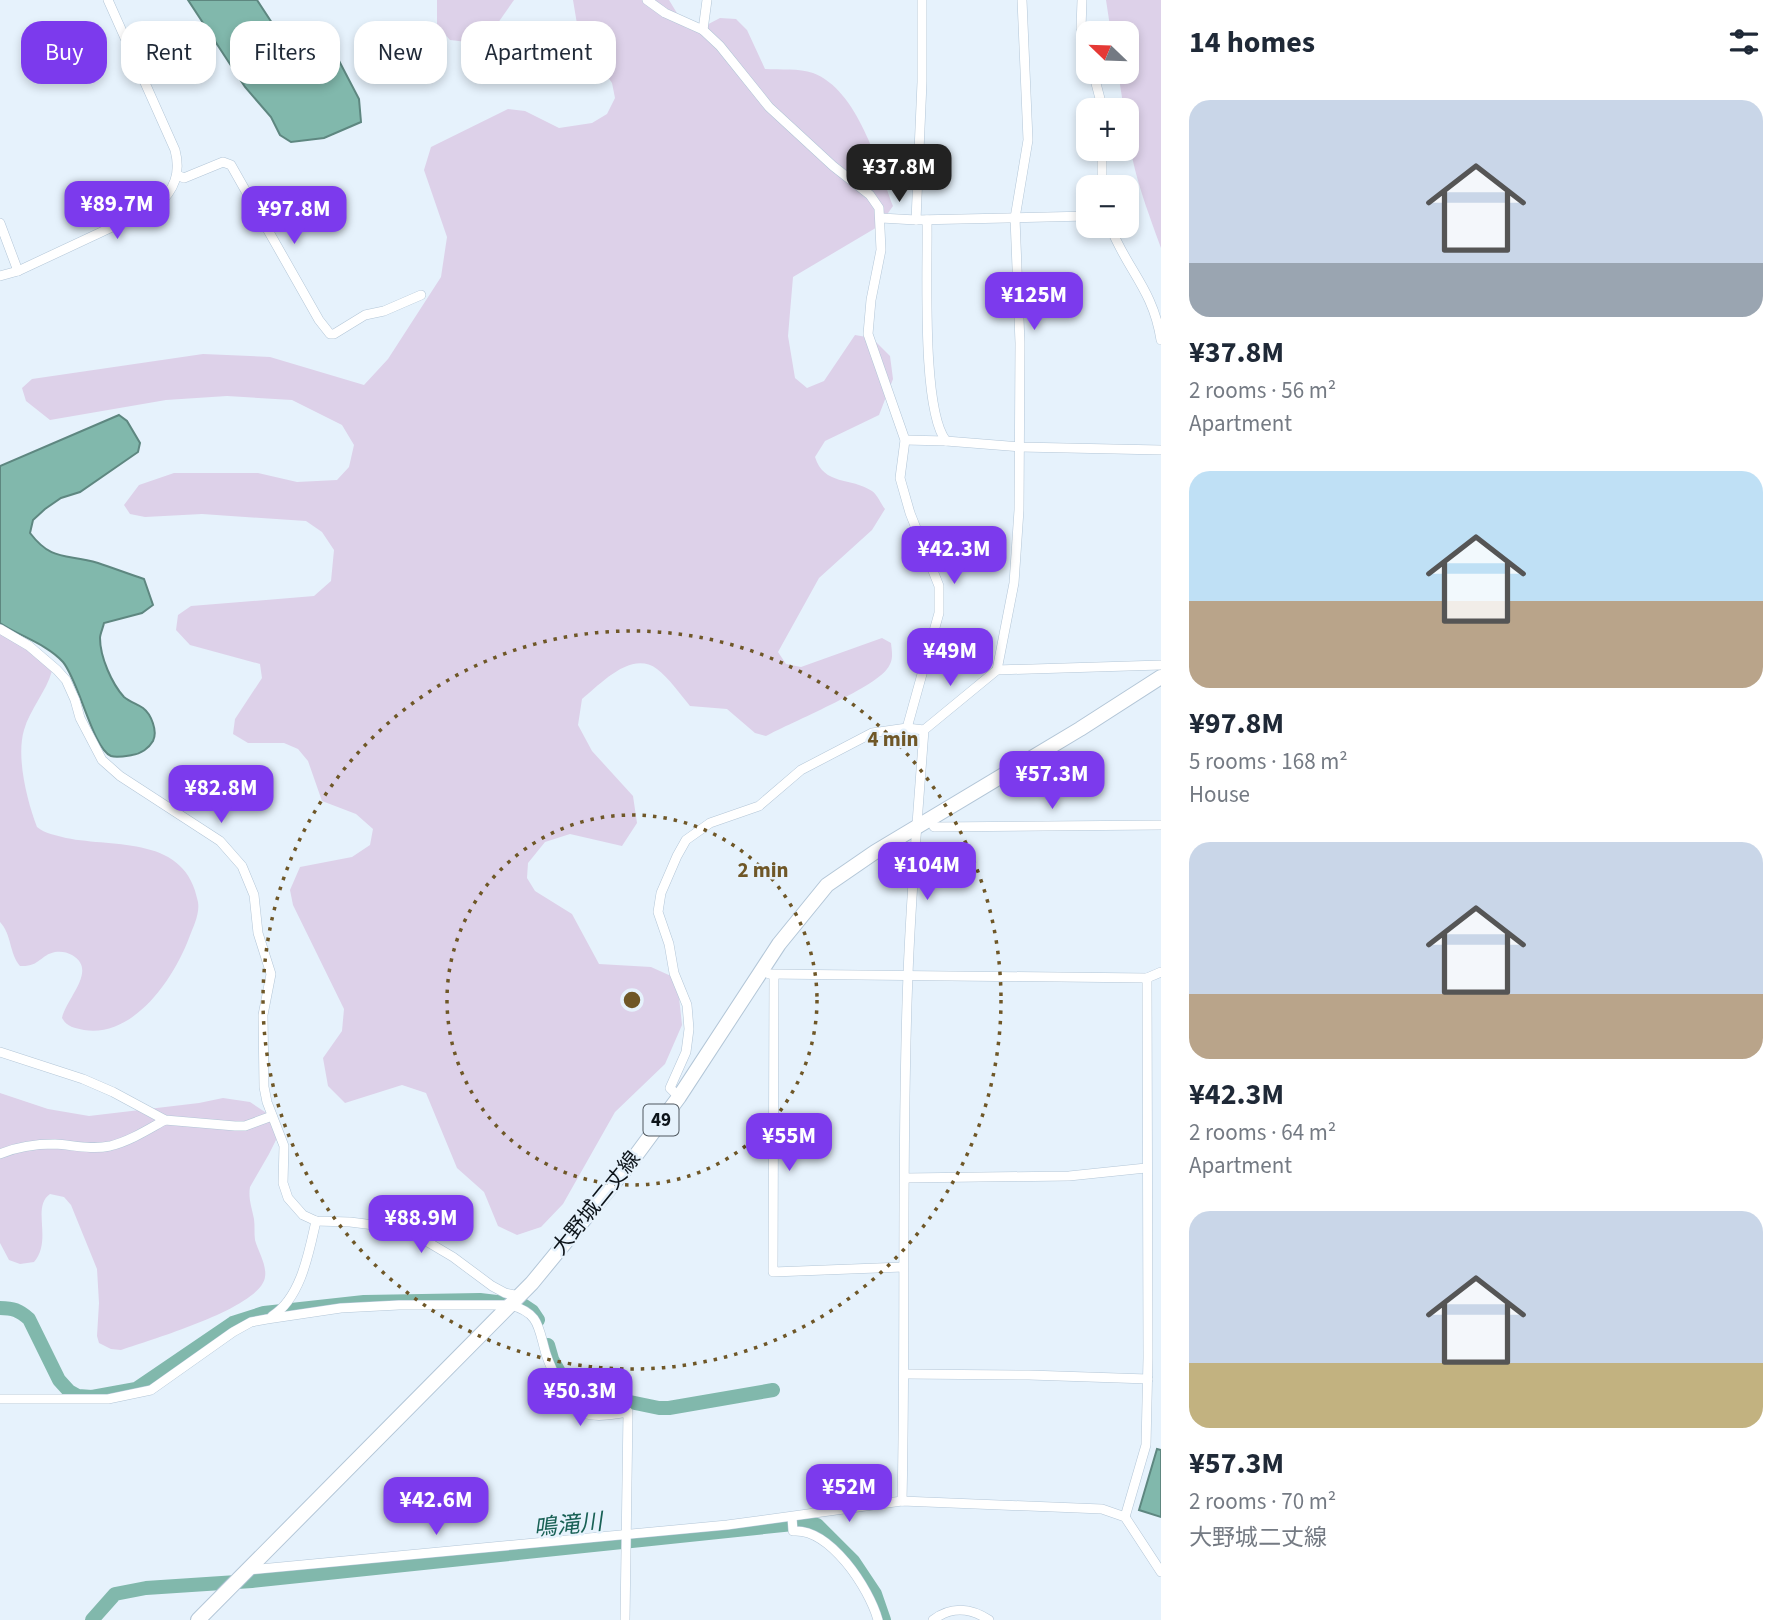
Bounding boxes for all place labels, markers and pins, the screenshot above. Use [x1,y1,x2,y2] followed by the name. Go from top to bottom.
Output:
[842,144,956,204] pin: ¥37.8M
[60,182,174,241] pin: ¥89.7M
[237,187,351,246] pin: ¥97.8M
[985,272,1083,332] pin: ¥125M
[897,526,1011,586] pin: ¥42.3M
[909,628,991,688] pin: ¥49M
[995,752,1109,811] pin: ¥57.3M
[164,766,278,825] pin: ¥82.8M
[878,842,976,902] pin: ¥104M
[620,988,644,1012] centre of rings
[748,1114,830,1173] pin: ¥55M
[364,1196,478,1255] pin: ¥88.9M
[523,1368,637,1428] pin: ¥50.3M
[808,1464,890,1524] pin: ¥52M
[379,1478,493,1537] pin: ¥42.6M

